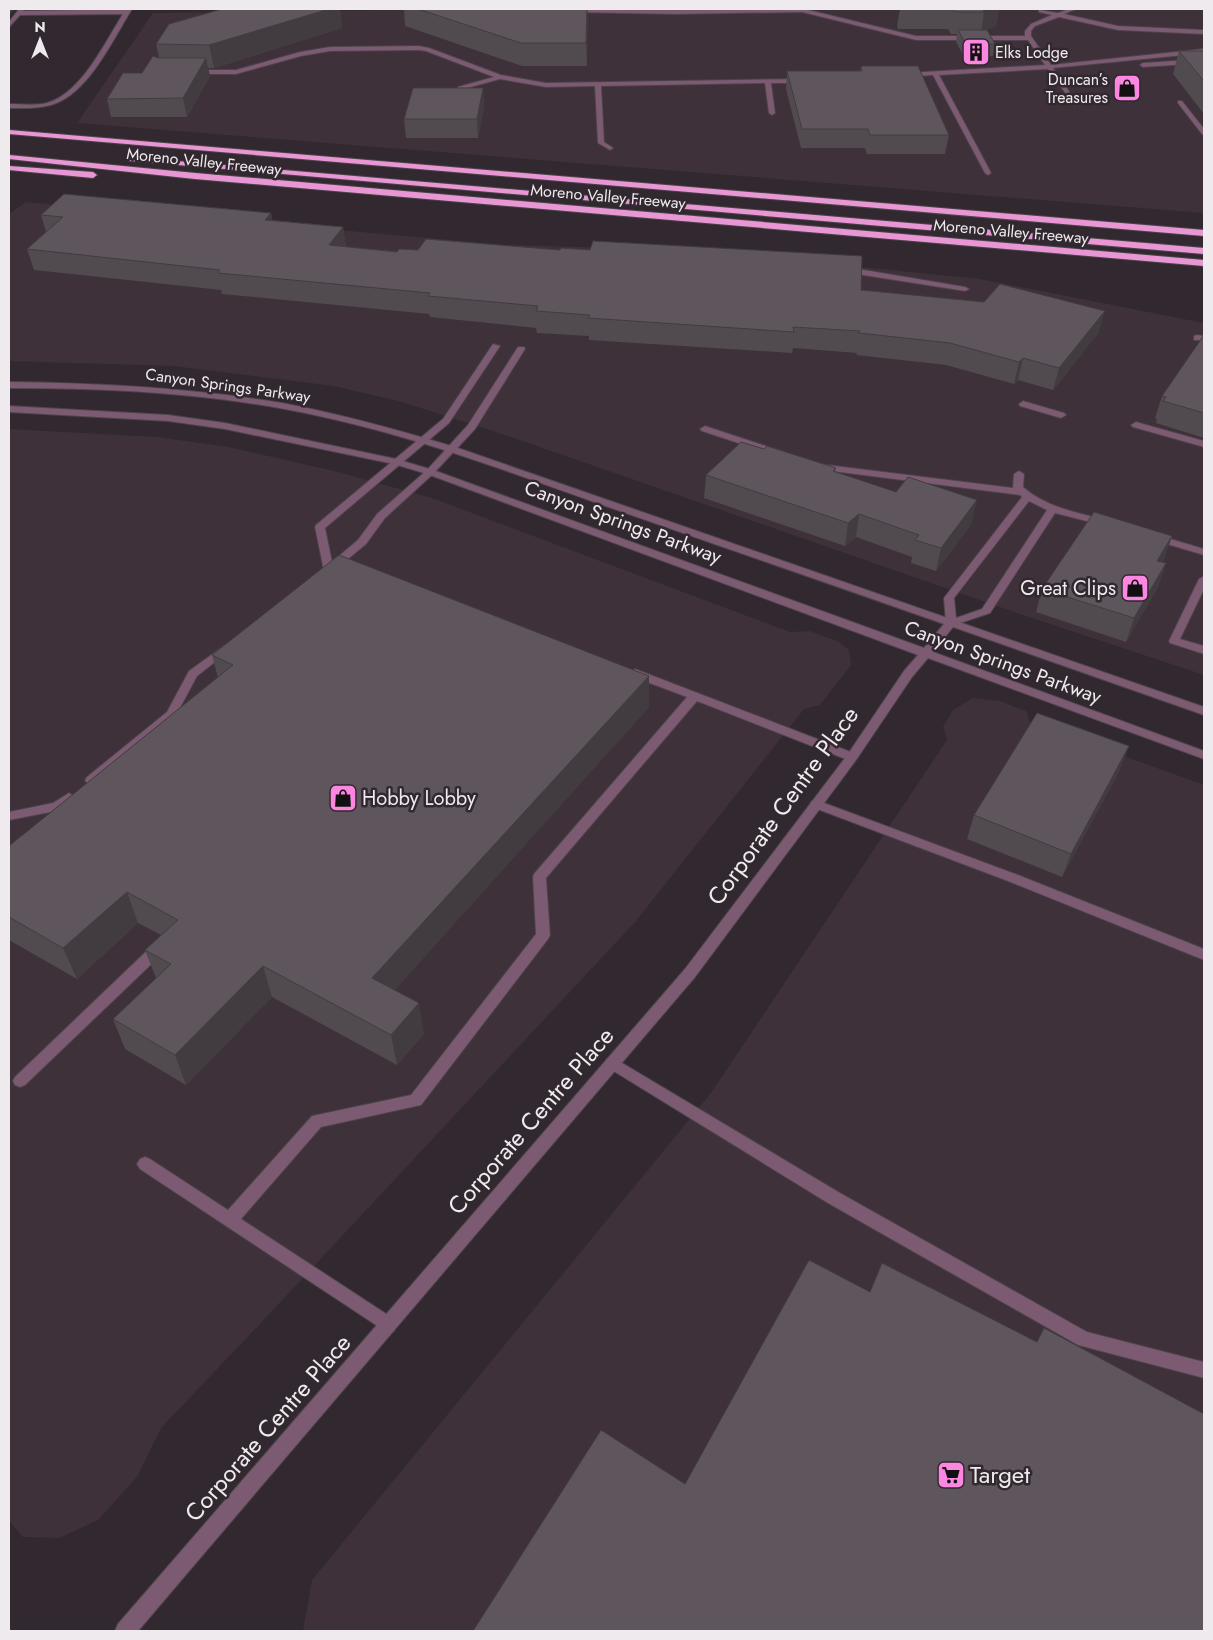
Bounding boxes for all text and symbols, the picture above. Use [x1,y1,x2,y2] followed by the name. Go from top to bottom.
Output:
[15,15,65,65] north arrow
[34,17,46,37] text: N
[961,37,991,67] building icon: Elks Lodge
[995,41,1068,64] place label: Elks Lodge
[1046,68,1108,109] place label: Duncan’s Treasures
[1112,73,1142,103] shop icon: Duncan’s Treasures
[125,142,284,181] street label: Moreno Valley Freeway
[529,178,687,215] street label: Moreno Valley Freeway
[932,213,1090,250] street label: Moreno Valley Freeway
[144,363,313,409] street label: Canyon Springs Parkway
[520,473,726,572] street label: Canyon Springs Parkway
[1120,573,1150,603] shop icon: Great Clips
[1020,574,1116,603] place label: Great Clips
[900,613,1106,712] street label: Canyon Springs Parkway
[698,699,867,912] street label: Corporate Centre Place
[328,783,358,813] shop icon: Hobby Lobby
[362,784,476,813] place label: Hobby Lobby
[439,1019,622,1222] street label: Corporate Centre Place
[176,1326,359,1529] street label: Corporate Centre Place
[970,1457,1030,1492] place label: Target
[936,1460,966,1490] supermarket icon: Target

